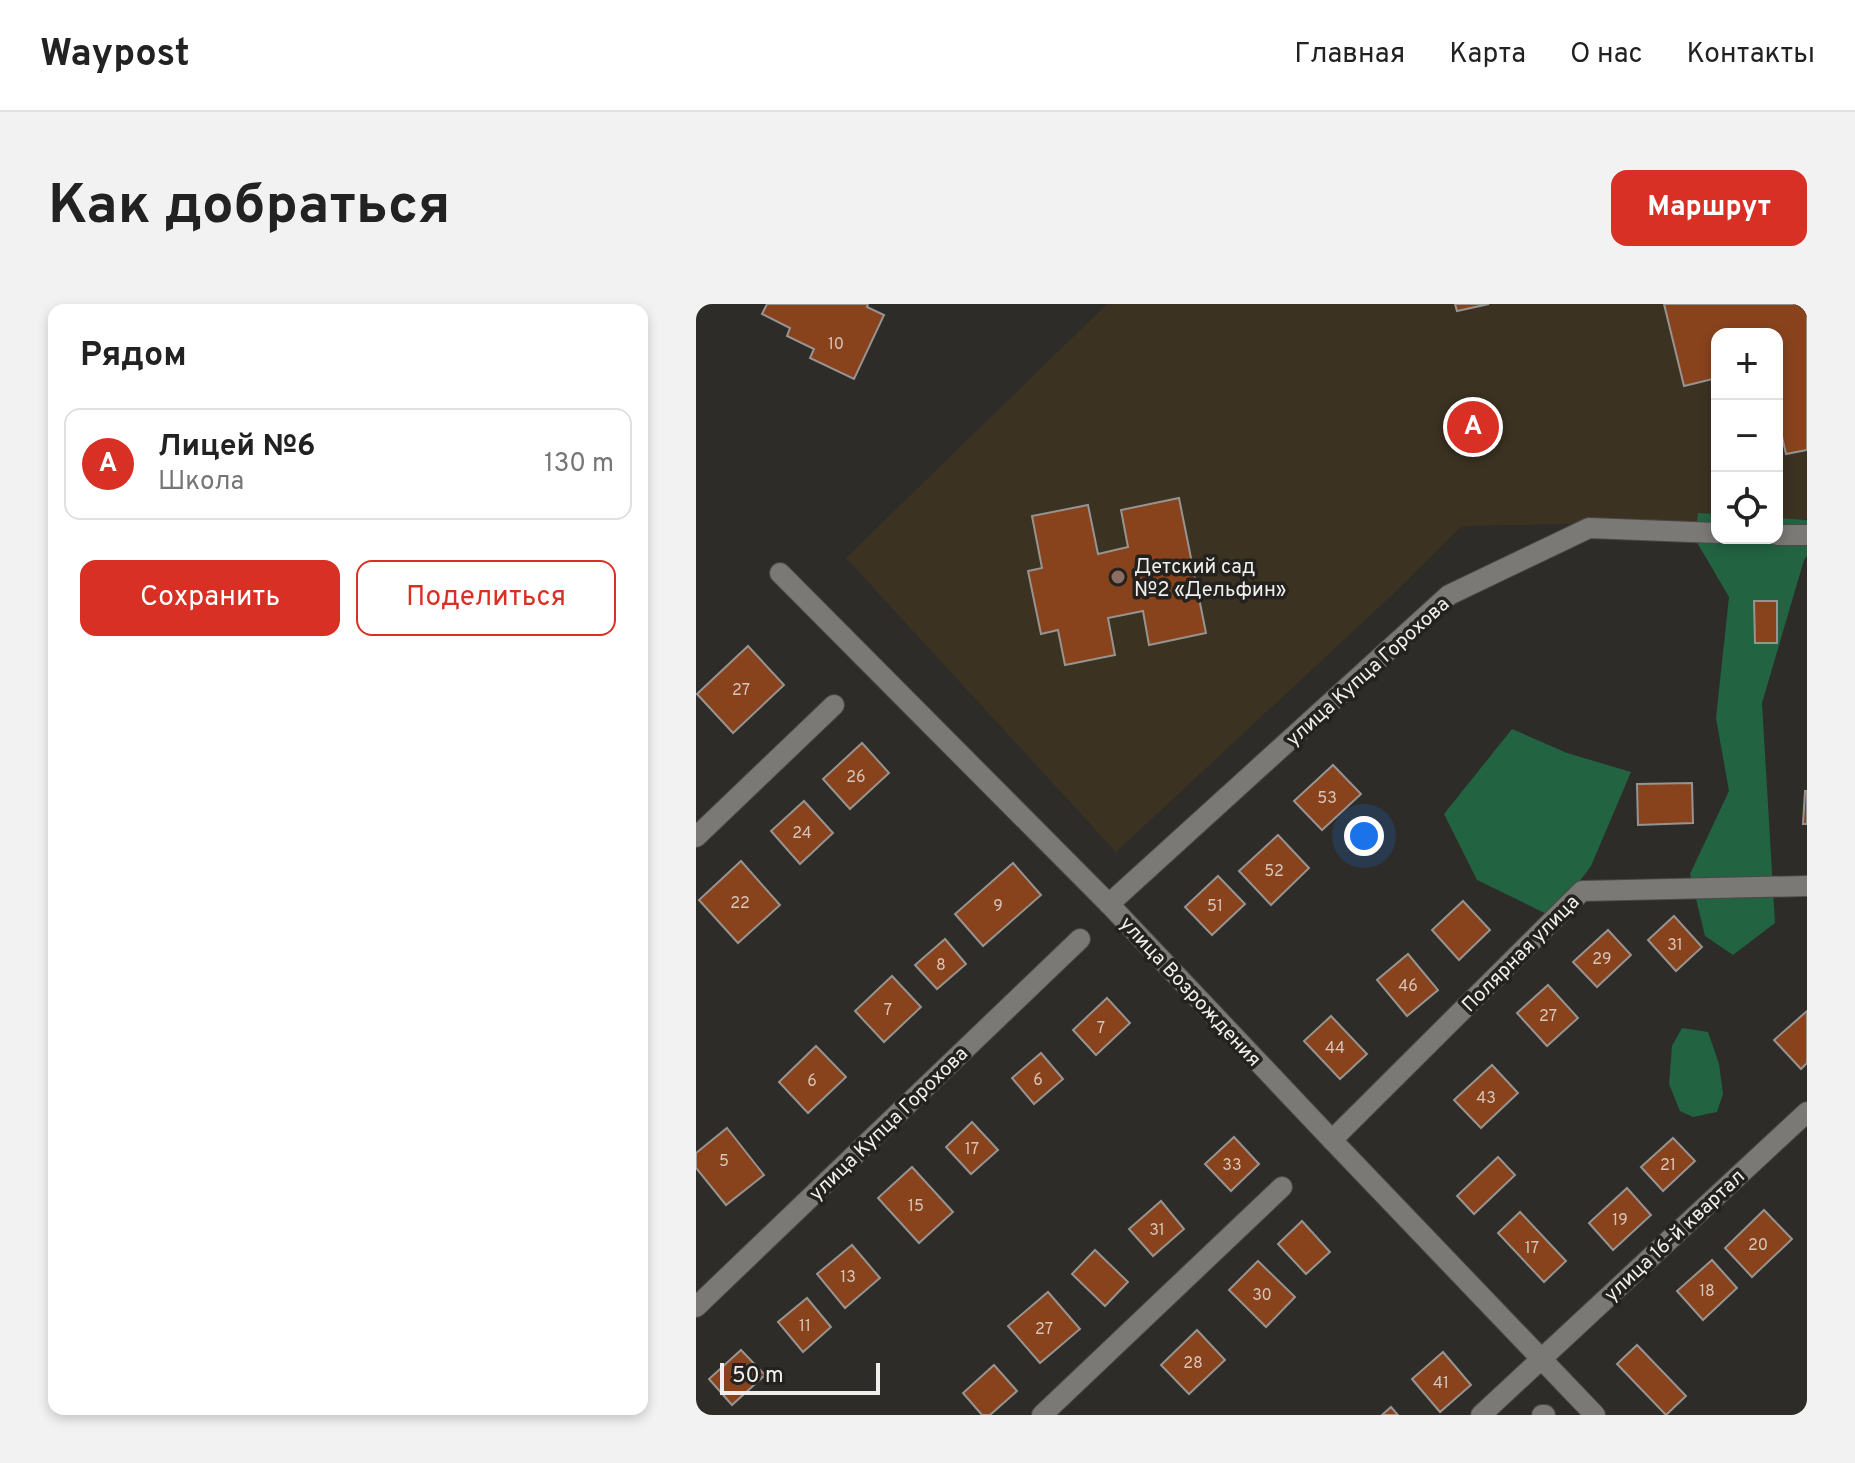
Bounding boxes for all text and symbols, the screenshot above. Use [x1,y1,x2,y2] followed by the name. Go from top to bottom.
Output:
[40,31,190,80] text: Waypost
[1294,37,1405,73] text: Главная
[1449,37,1526,73] text: Карта
[1570,37,1643,73] text: О нас
[1687,37,1815,73] text: Контакты
[1611,170,1807,246] button: Маршрут
[48,173,450,243] text: Как добраться
[1711,328,1783,544] map controls
[1711,328,1783,400] button: +
[80,335,187,378] text: Рядом
[828,335,844,355] house number: 10
[1447,397,1499,457] pin: A
[1711,400,1783,472] button: −
[158,429,315,466] text: Лицей №6
[99,448,117,481] text: A
[544,448,614,481] text: 130 m
[158,466,244,499] text: Школа
[1711,472,1783,544] button: locate
[1134,555,1286,604] place label: Детский сад №2 «Дельфин»
[80,560,340,636] button: Сохранить
[356,560,616,636] button: Поделиться
[1109,568,1127,586] marker: Детский сад №2 «Дельфин»
[1281,592,1456,753] street label: улица Купца Горохова
[732,681,750,701] house number: 27
[846,768,866,788] house number: 26
[1317,789,1337,809] house number: 53
[1344,816,1384,856] your location
[792,824,812,844] house number: 24
[1264,862,1284,882] house number: 52
[1457,890,1586,1019] street label: Полярная улица
[730,894,750,914] house number: 22
[993,897,1003,917] house number: 9
[1207,897,1223,917] house number: 51
[1113,912,1266,1073] street label: улица Возрождения
[1667,936,1683,956] house number: 31
[1592,950,1612,970] house number: 29
[936,956,946,976] house number: 8
[1398,977,1418,997] house number: 46
[884,1001,892,1021] house number: 7
[1539,1007,1557,1027] house number: 27
[1097,1019,1105,1039] house number: 7
[1325,1039,1345,1059] house number: 44
[804,1042,974,1207] street label: улица Купца Горохова
[1033,1071,1043,1091] house number: 6
[807,1072,817,1092] house number: 6
[1476,1089,1496,1109] house number: 43
[965,1140,979,1160] house number: 17
[719,1152,729,1172] house number: 5
[1222,1156,1242,1176] house number: 33
[1660,1156,1676,1176] house number: 21
[1600,1165,1751,1308] street label: улица 16-й квартал
[908,1197,924,1217] house number: 15
[1612,1211,1628,1231] house number: 19
[1149,1221,1165,1241] house number: 31
[1748,1236,1768,1256] house number: 20
[1525,1239,1539,1259] house number: 17
[840,1268,856,1288] house number: 13
[1699,1282,1715,1302] house number: 18
[1252,1286,1272,1306] house number: 30
[799,1317,811,1337] house number: 11
[1035,1320,1053,1340] house number: 27
[1183,1354,1203,1374] house number: 28
[720,1359,880,1395] scale bar
[732,1363,784,1390] text: 50 m
[1433,1374,1449,1394] house number: 41

